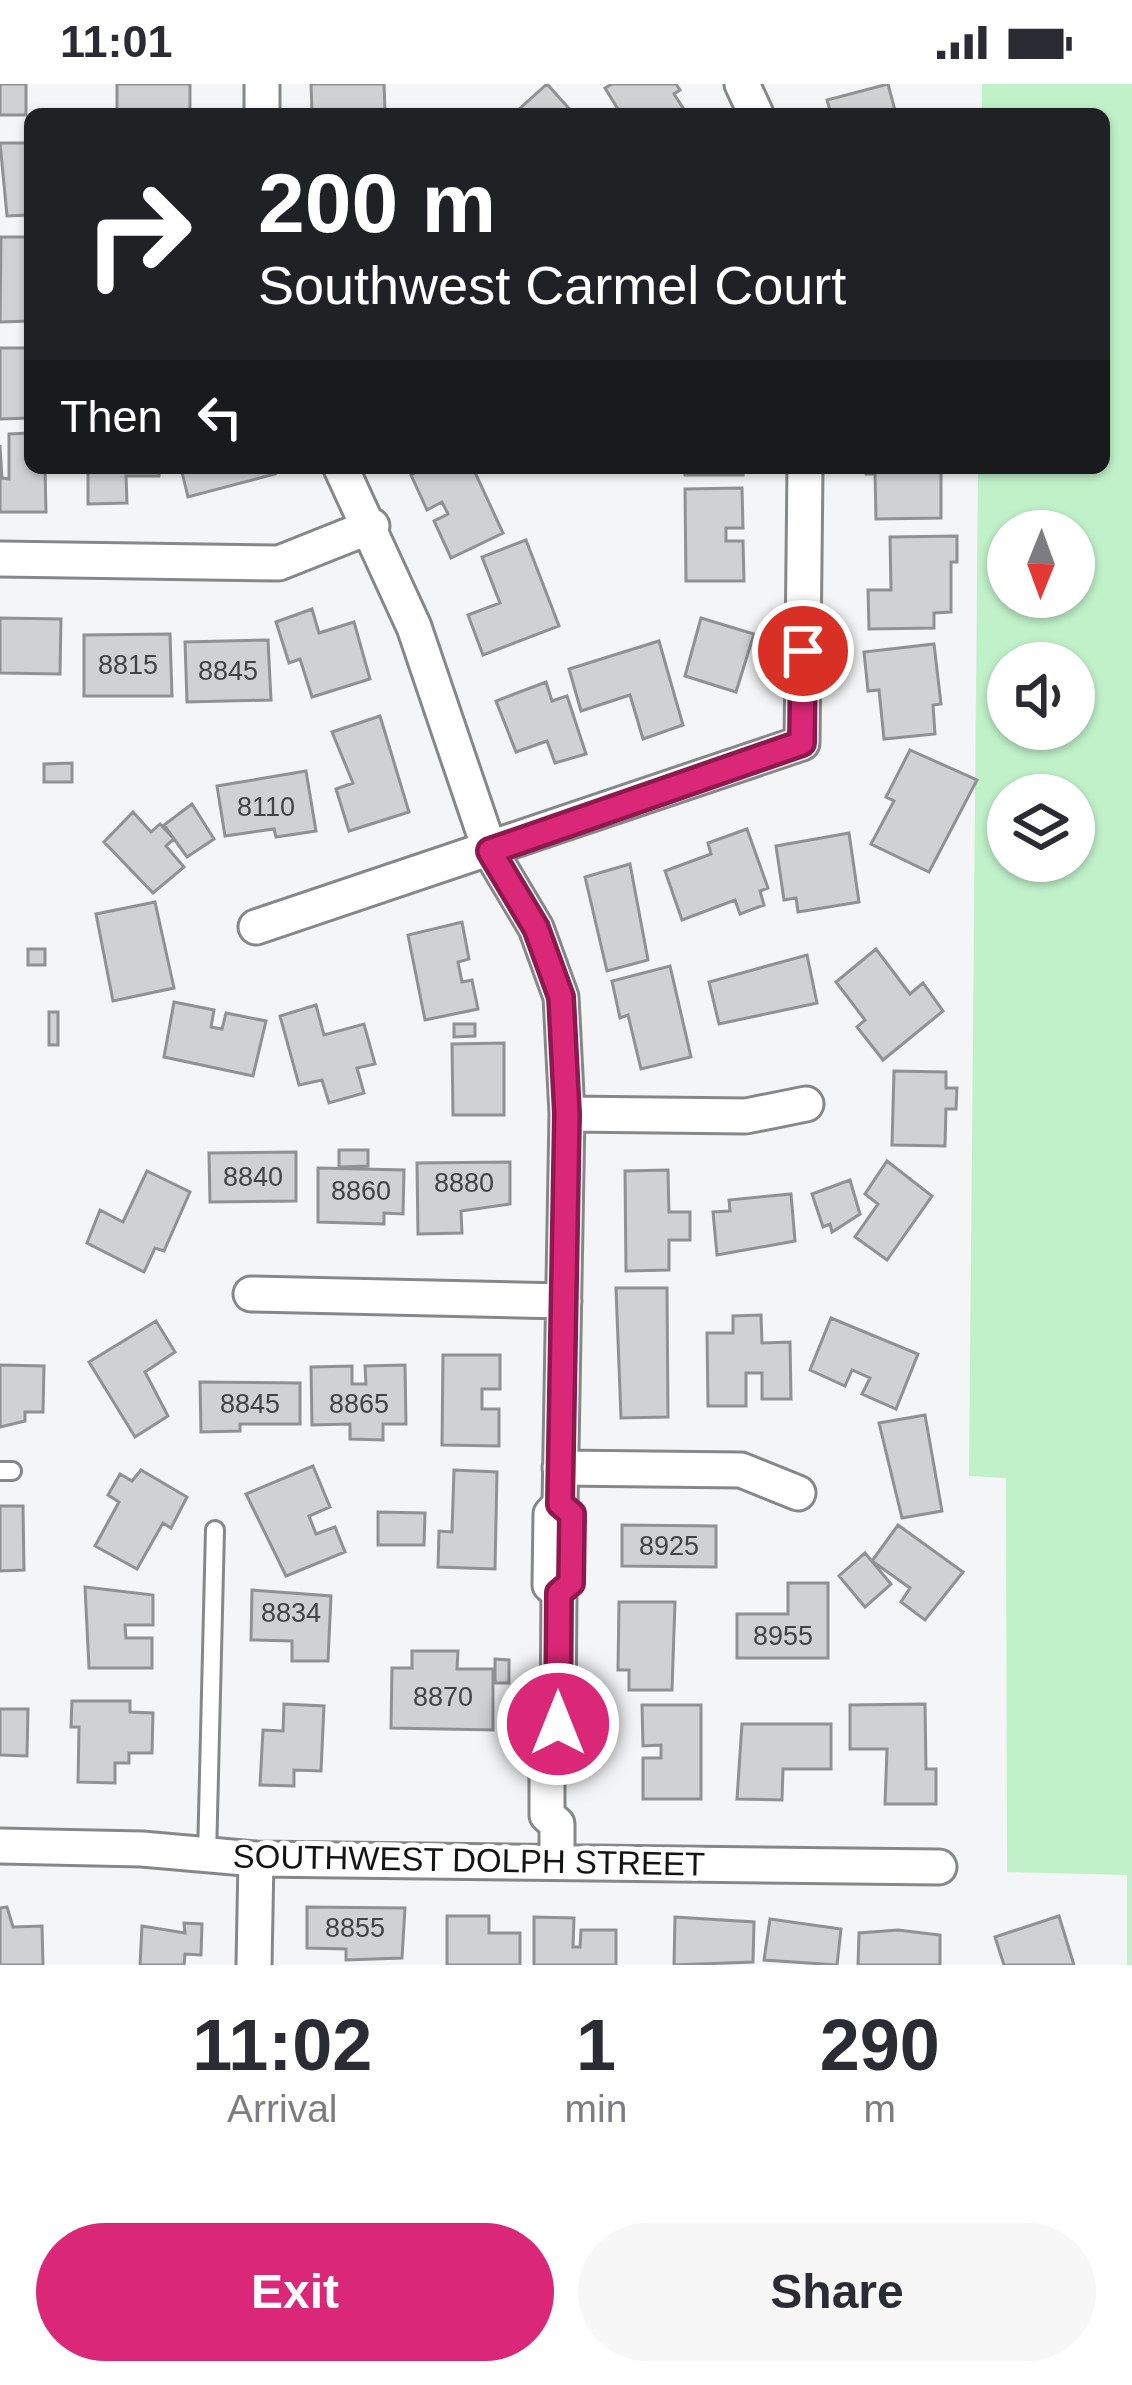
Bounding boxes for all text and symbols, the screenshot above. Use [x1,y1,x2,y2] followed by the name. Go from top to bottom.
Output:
[60,16,173,67] text: 11:01
[60,156,216,312] icon: right
[258,156,496,250] text: 200 m
[258,255,846,315] text: Southwest Carmel Court
[187,384,253,450] icon: left
[60,391,163,442] text: Then
[987,510,1095,618] north arrow
[987,510,1095,882] map controls
[752,600,854,702] pin
[770,618,836,684] icon: arrive
[987,642,1095,750] button: sound
[98,650,158,680] house number: 8815
[198,656,258,686] house number: 8845
[987,774,1095,882] button: layers
[237,792,295,822] house number: 8110
[223,1162,283,1192] house number: 8840
[434,1168,494,1198] house number: 8880
[331,1176,391,1206] house number: 8860
[220,1389,280,1419] house number: 8845
[329,1389,389,1419] house number: 8865
[639,1531,699,1561] house number: 8925
[261,1598,321,1628] house number: 8834
[753,1621,813,1651] house number: 8955
[495,1661,621,1787] position arrow
[413,1682,473,1712] house number: 8870
[232,1837,706,1883] street label: SOUTHWEST DOLPH STREET
[325,1913,385,1943] house number: 8855
[192,2005,372,2085] text: 11:02
[576,2005,616,2085] text: 1
[820,2005,940,2085] text: 290
[227,2087,338,2130] text: Arrival
[565,2087,627,2130] text: min
[863,2087,896,2130] text: m
[36,2223,554,2361] button: Exit
[578,2223,1096,2361] button: Share

